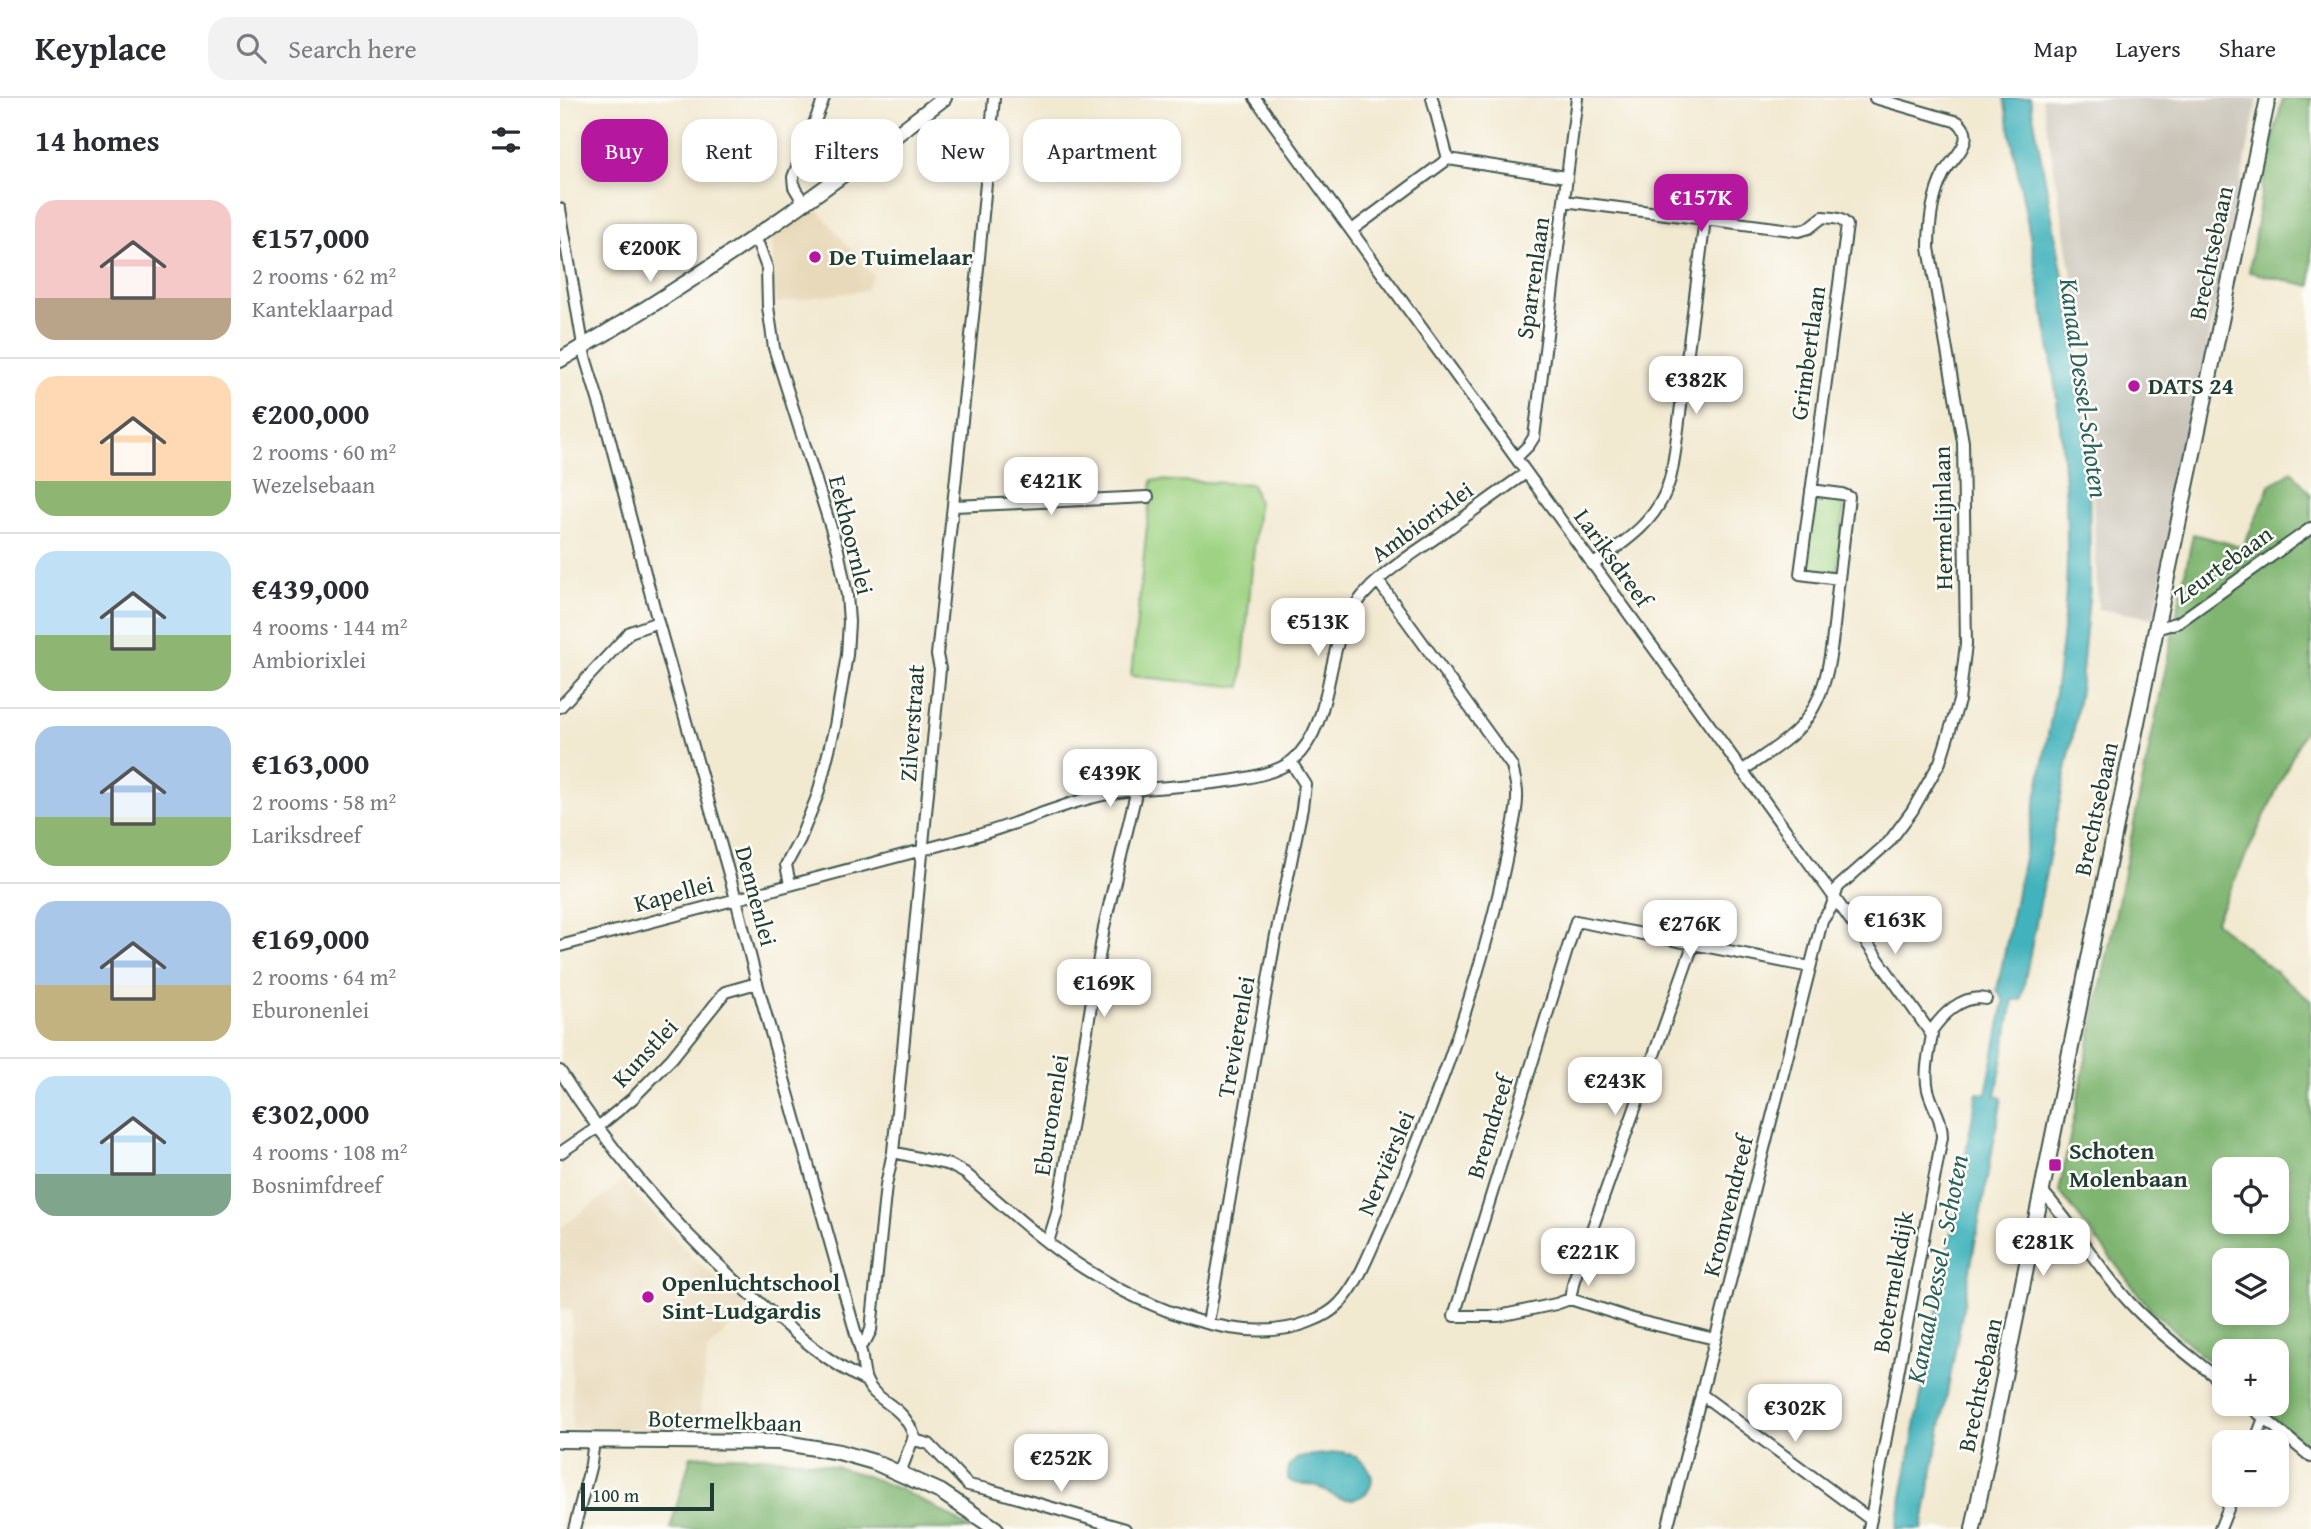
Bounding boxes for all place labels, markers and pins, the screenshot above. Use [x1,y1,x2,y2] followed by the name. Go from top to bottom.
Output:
[1652,174,1750,234] pin: €157K
[601,225,699,284] pin: €200K
[829,239,973,274] place label: De Tuimelaar
[807,249,823,265] marker: De Tuimelaar
[1647,356,1745,416] pin: €382K
[2148,368,2234,403] place label: DATS 24
[2126,378,2142,394] marker: DATS 24
[1002,458,1100,517] pin: €421K
[1269,598,1367,658] pin: €513K
[1061,750,1159,809] pin: €439K
[1846,896,1944,956] pin: €163K
[1641,900,1739,960] pin: €276K
[1055,960,1153,1019] pin: €169K
[1566,1058,1664,1117] pin: €243K
[2069,1133,2188,1196] place label: Schoten Molenbaan
[2047,1157,2063,1173] marker: Schoten Molenbaan
[1994,1218,2092,1278] pin: €281K
[1539,1228,1637,1288] pin: €221K
[662,1265,841,1328] place label: Openluchtschool Sint-Ludgardis
[640,1289,656,1305] marker: Openluchtschool Sint-Ludgardis
[1746,1384,1844,1444] pin: €302K
[1012,1434,1110,1494] pin: €252K

